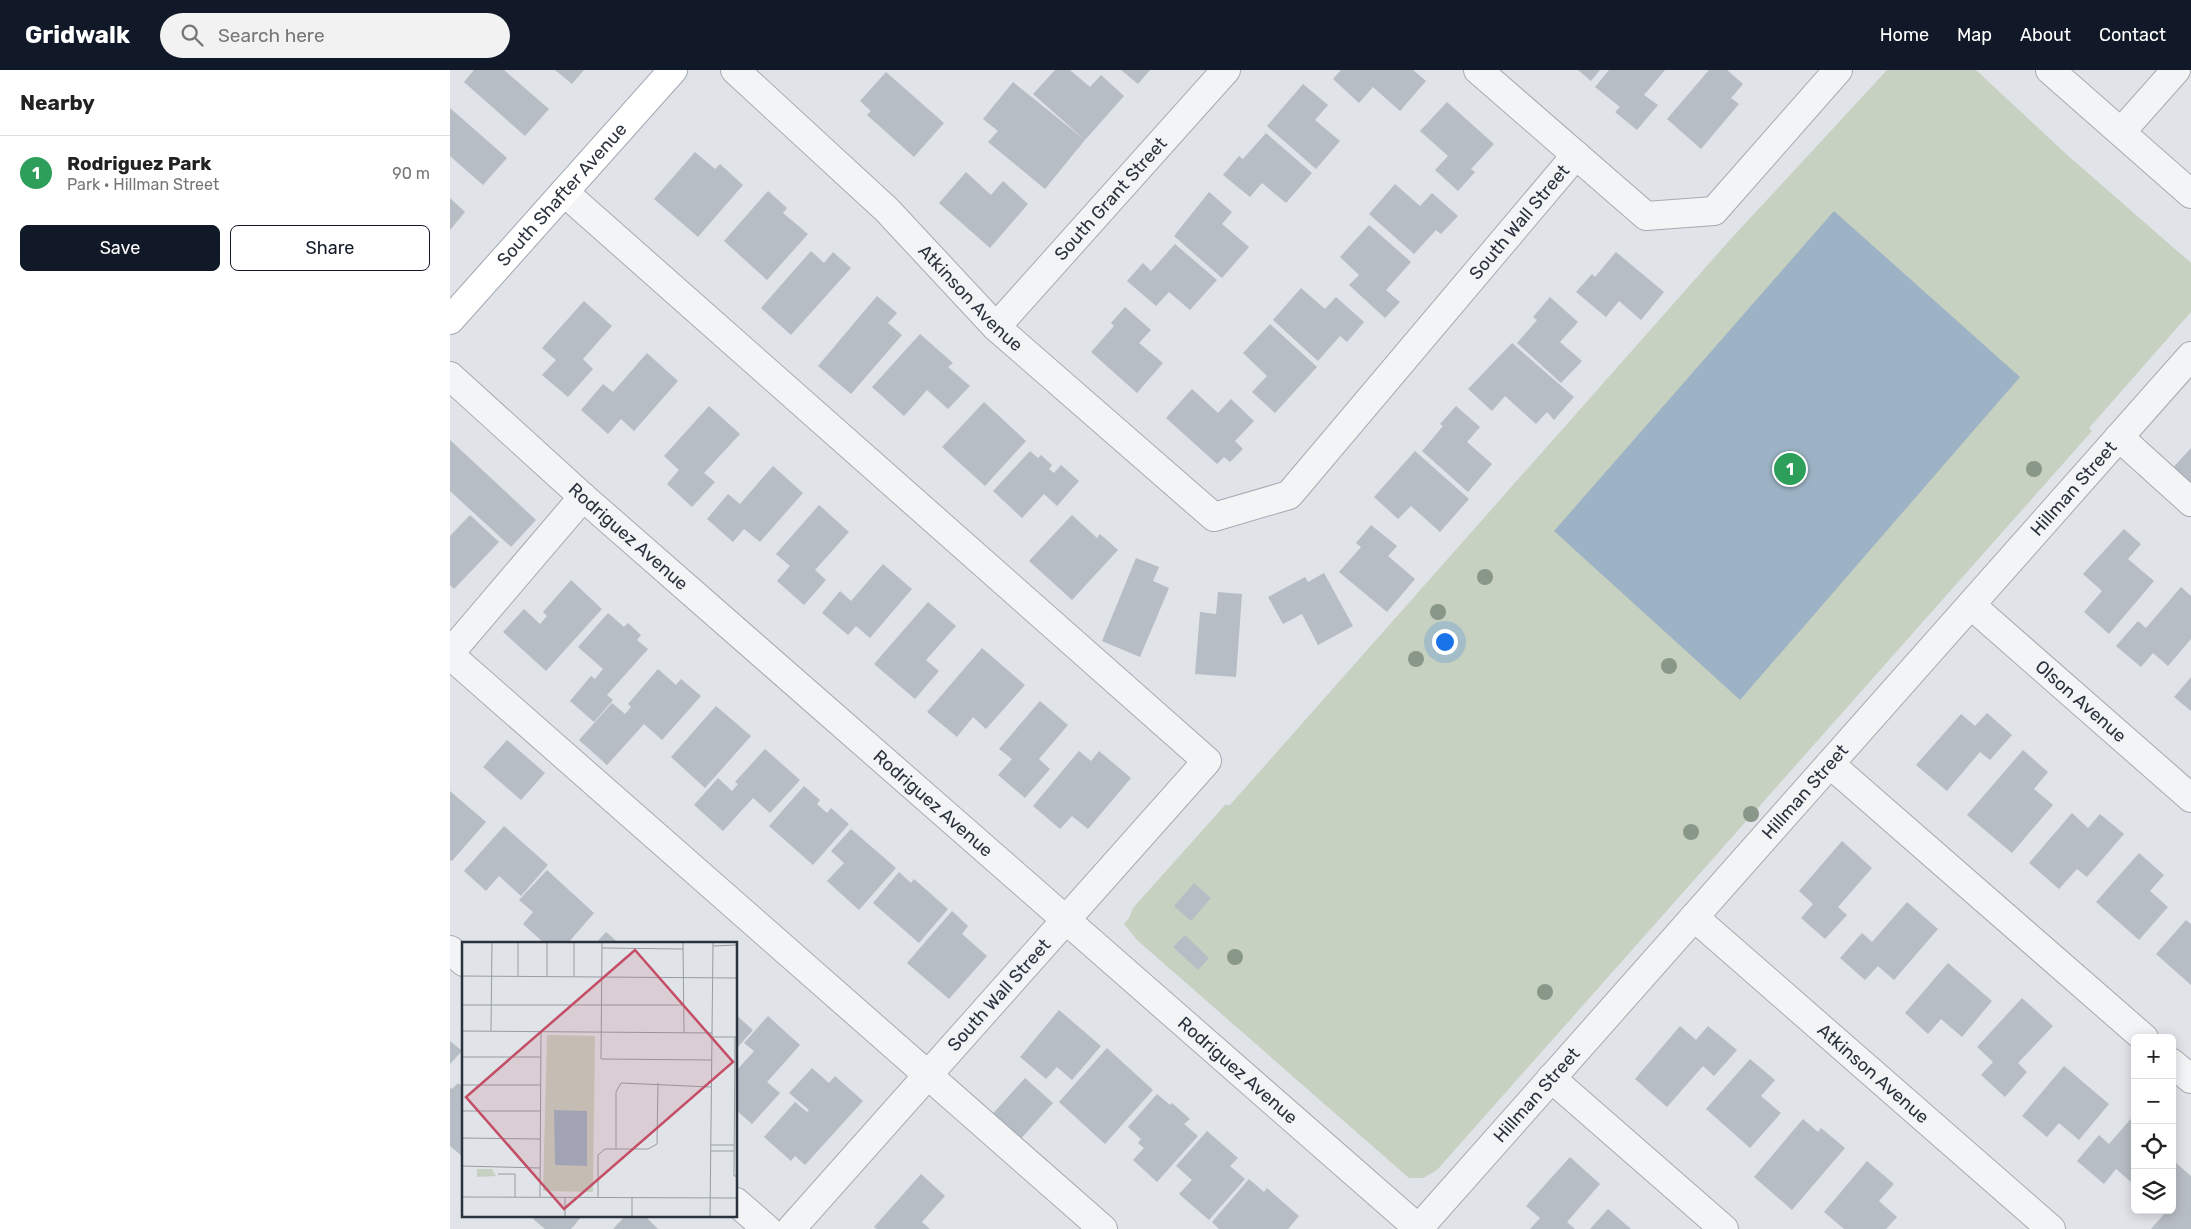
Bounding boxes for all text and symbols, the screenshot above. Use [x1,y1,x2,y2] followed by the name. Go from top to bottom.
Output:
[160,13,510,58] search box
[25,21,130,49] text: Gridwalk
[178,21,206,49] icon: search
[218,24,325,47] text: Search here
[1880,24,1929,46] text: Home
[1957,24,1992,46] text: Map
[2020,24,2071,46] text: About
[2099,24,2166,46] text: Contact
[20,90,95,115] text: Nearby
[492,118,631,271] street label: South Shafter Avenue
[1050,133,1172,265] street label: South Grant Street
[67,152,211,175] text: Rodriguez Park
[1465,160,1574,284] street label: South Wall Street
[32,164,40,183] text: 1
[392,164,430,183] text: 90 m
[67,175,219,194] text: Park · Hillman Street
[20,225,220,271] button: Save
[230,225,430,271] button: Share
[914,240,1027,356] street label: Atkinson Avenue
[2026,437,2121,541] street label: Hillman Street
[1774,450,1806,488] pin: 1
[564,478,693,595] street label: Rodriguez Avenue
[1432,629,1458,655] your location
[2031,655,2131,747] street label: Olson Avenue
[1757,740,1853,844] street label: Hillman Street
[869,745,997,862] street label: Rodriguez Avenue
[943,934,1055,1056] street label: South Wall Street
[462,942,738,1216] inset map
[1173,1012,1302,1129] street label: Rodriguez Avenue
[1813,1019,1933,1128] street label: Atkinson Avenue
[2131,1034,2176,1214] map controls
[2131,1034,2176,1079] button: +
[1489,1043,1584,1147] street label: Hillman Street
[2131,1079,2176,1124] button: −
[2131,1124,2176,1169] button: locate
[2131,1169,2176,1214] button: layers

